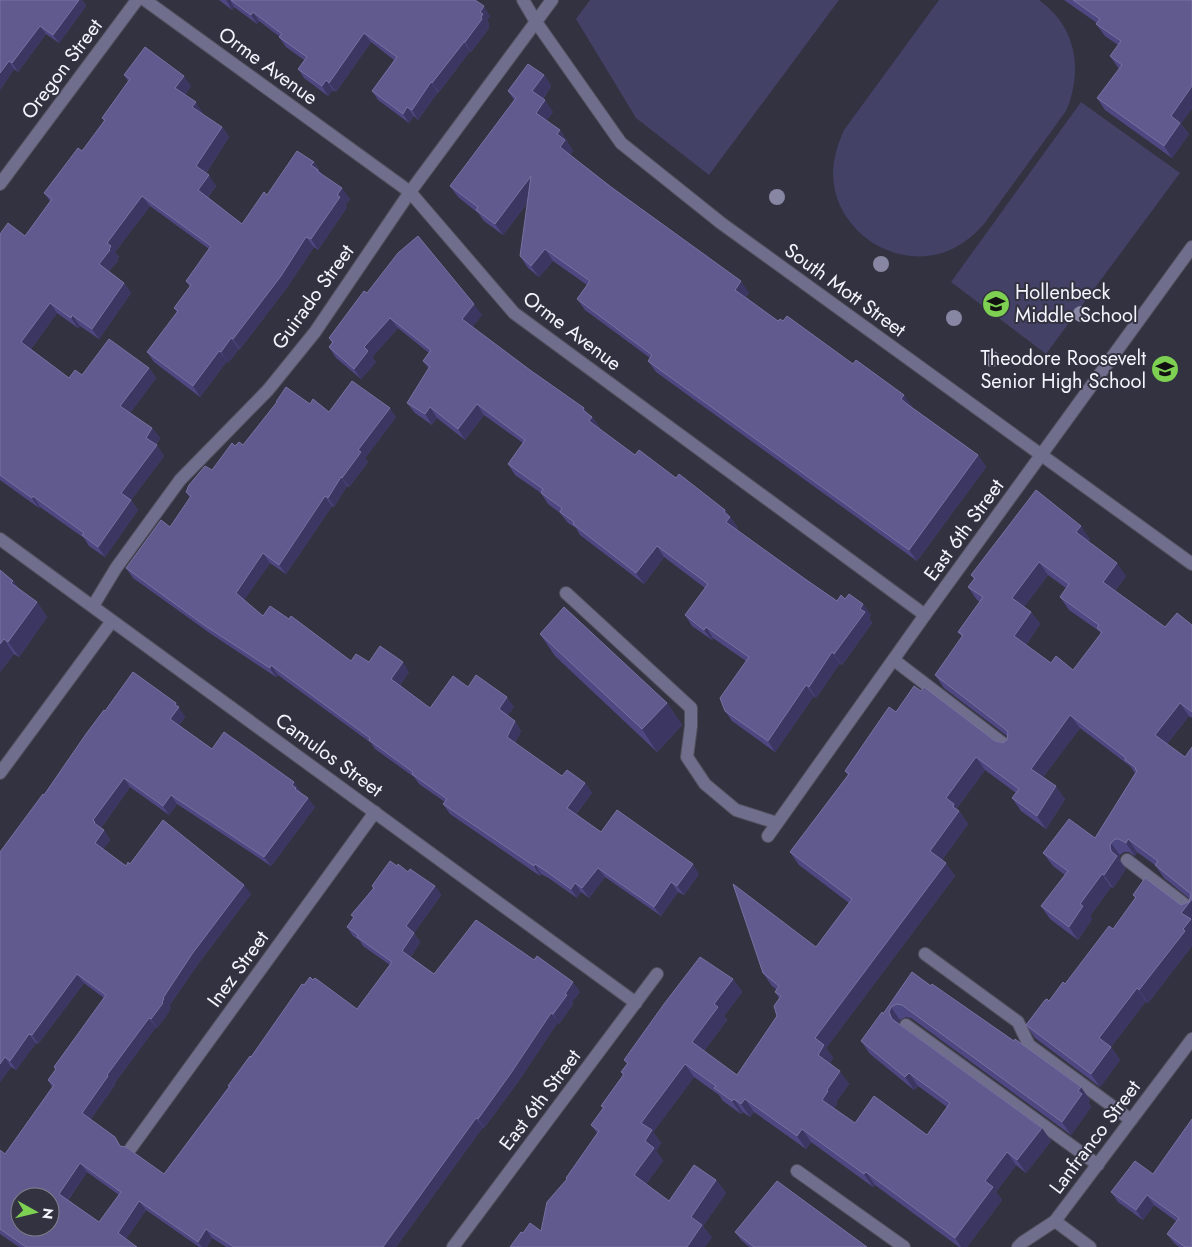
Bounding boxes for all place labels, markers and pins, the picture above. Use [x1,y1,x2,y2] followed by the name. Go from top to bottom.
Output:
[1015,278,1138,330] place label: Hollenbeck Middle School
[981,289,1011,319] school or university icon: Hollenbeck Middle School
[980,344,1146,396] place label: Theodore Roosevelt Senior High School
[1150,354,1180,384] school or university icon: Theodore Roosevelt Senior High School

